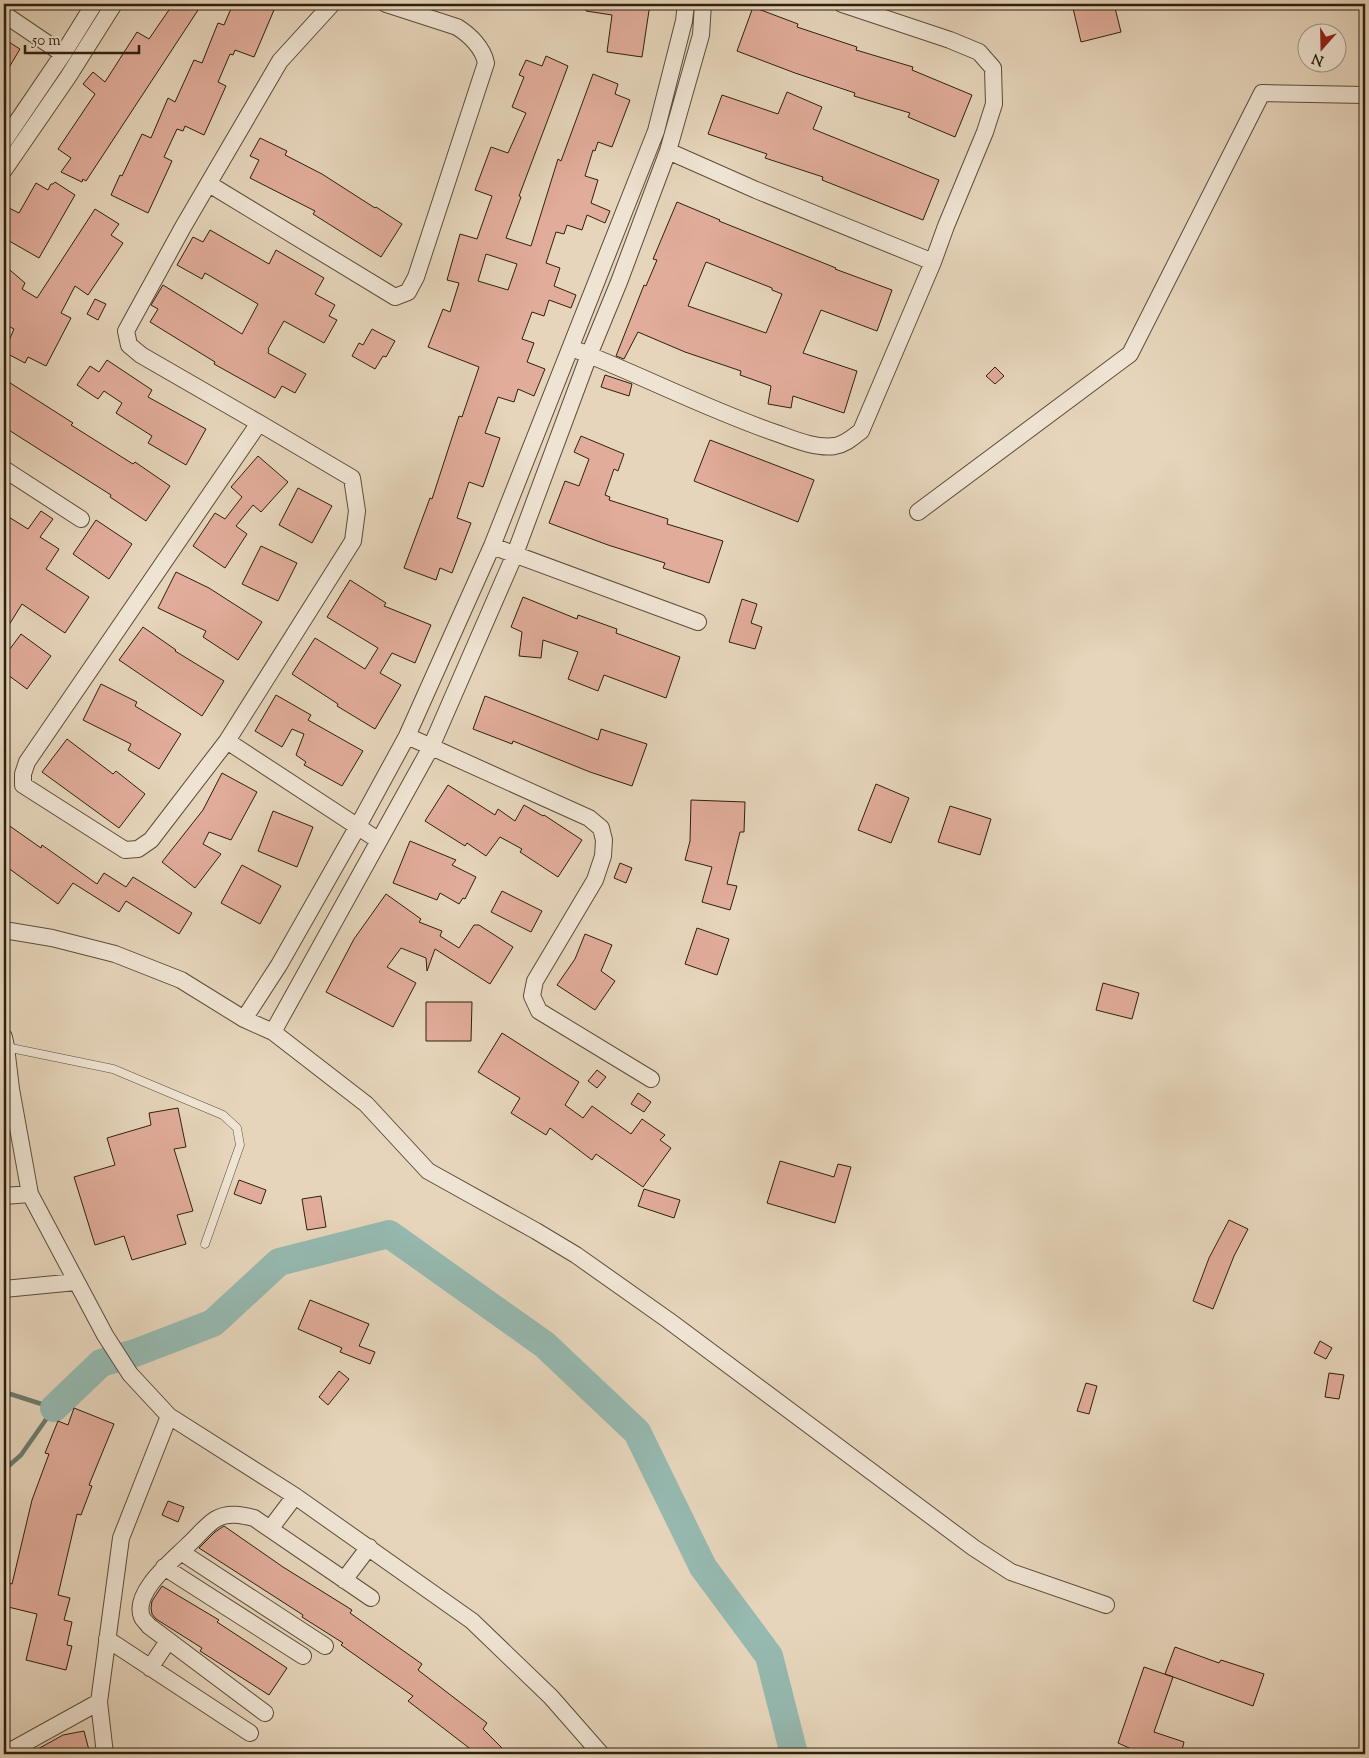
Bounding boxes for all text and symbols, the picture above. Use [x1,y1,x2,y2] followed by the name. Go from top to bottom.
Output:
[25,22,139,54] scale bar
[1296,22,1346,72] north arrow
[31,31,61,52] text: 50 m
[1310,47,1327,70] text: N

